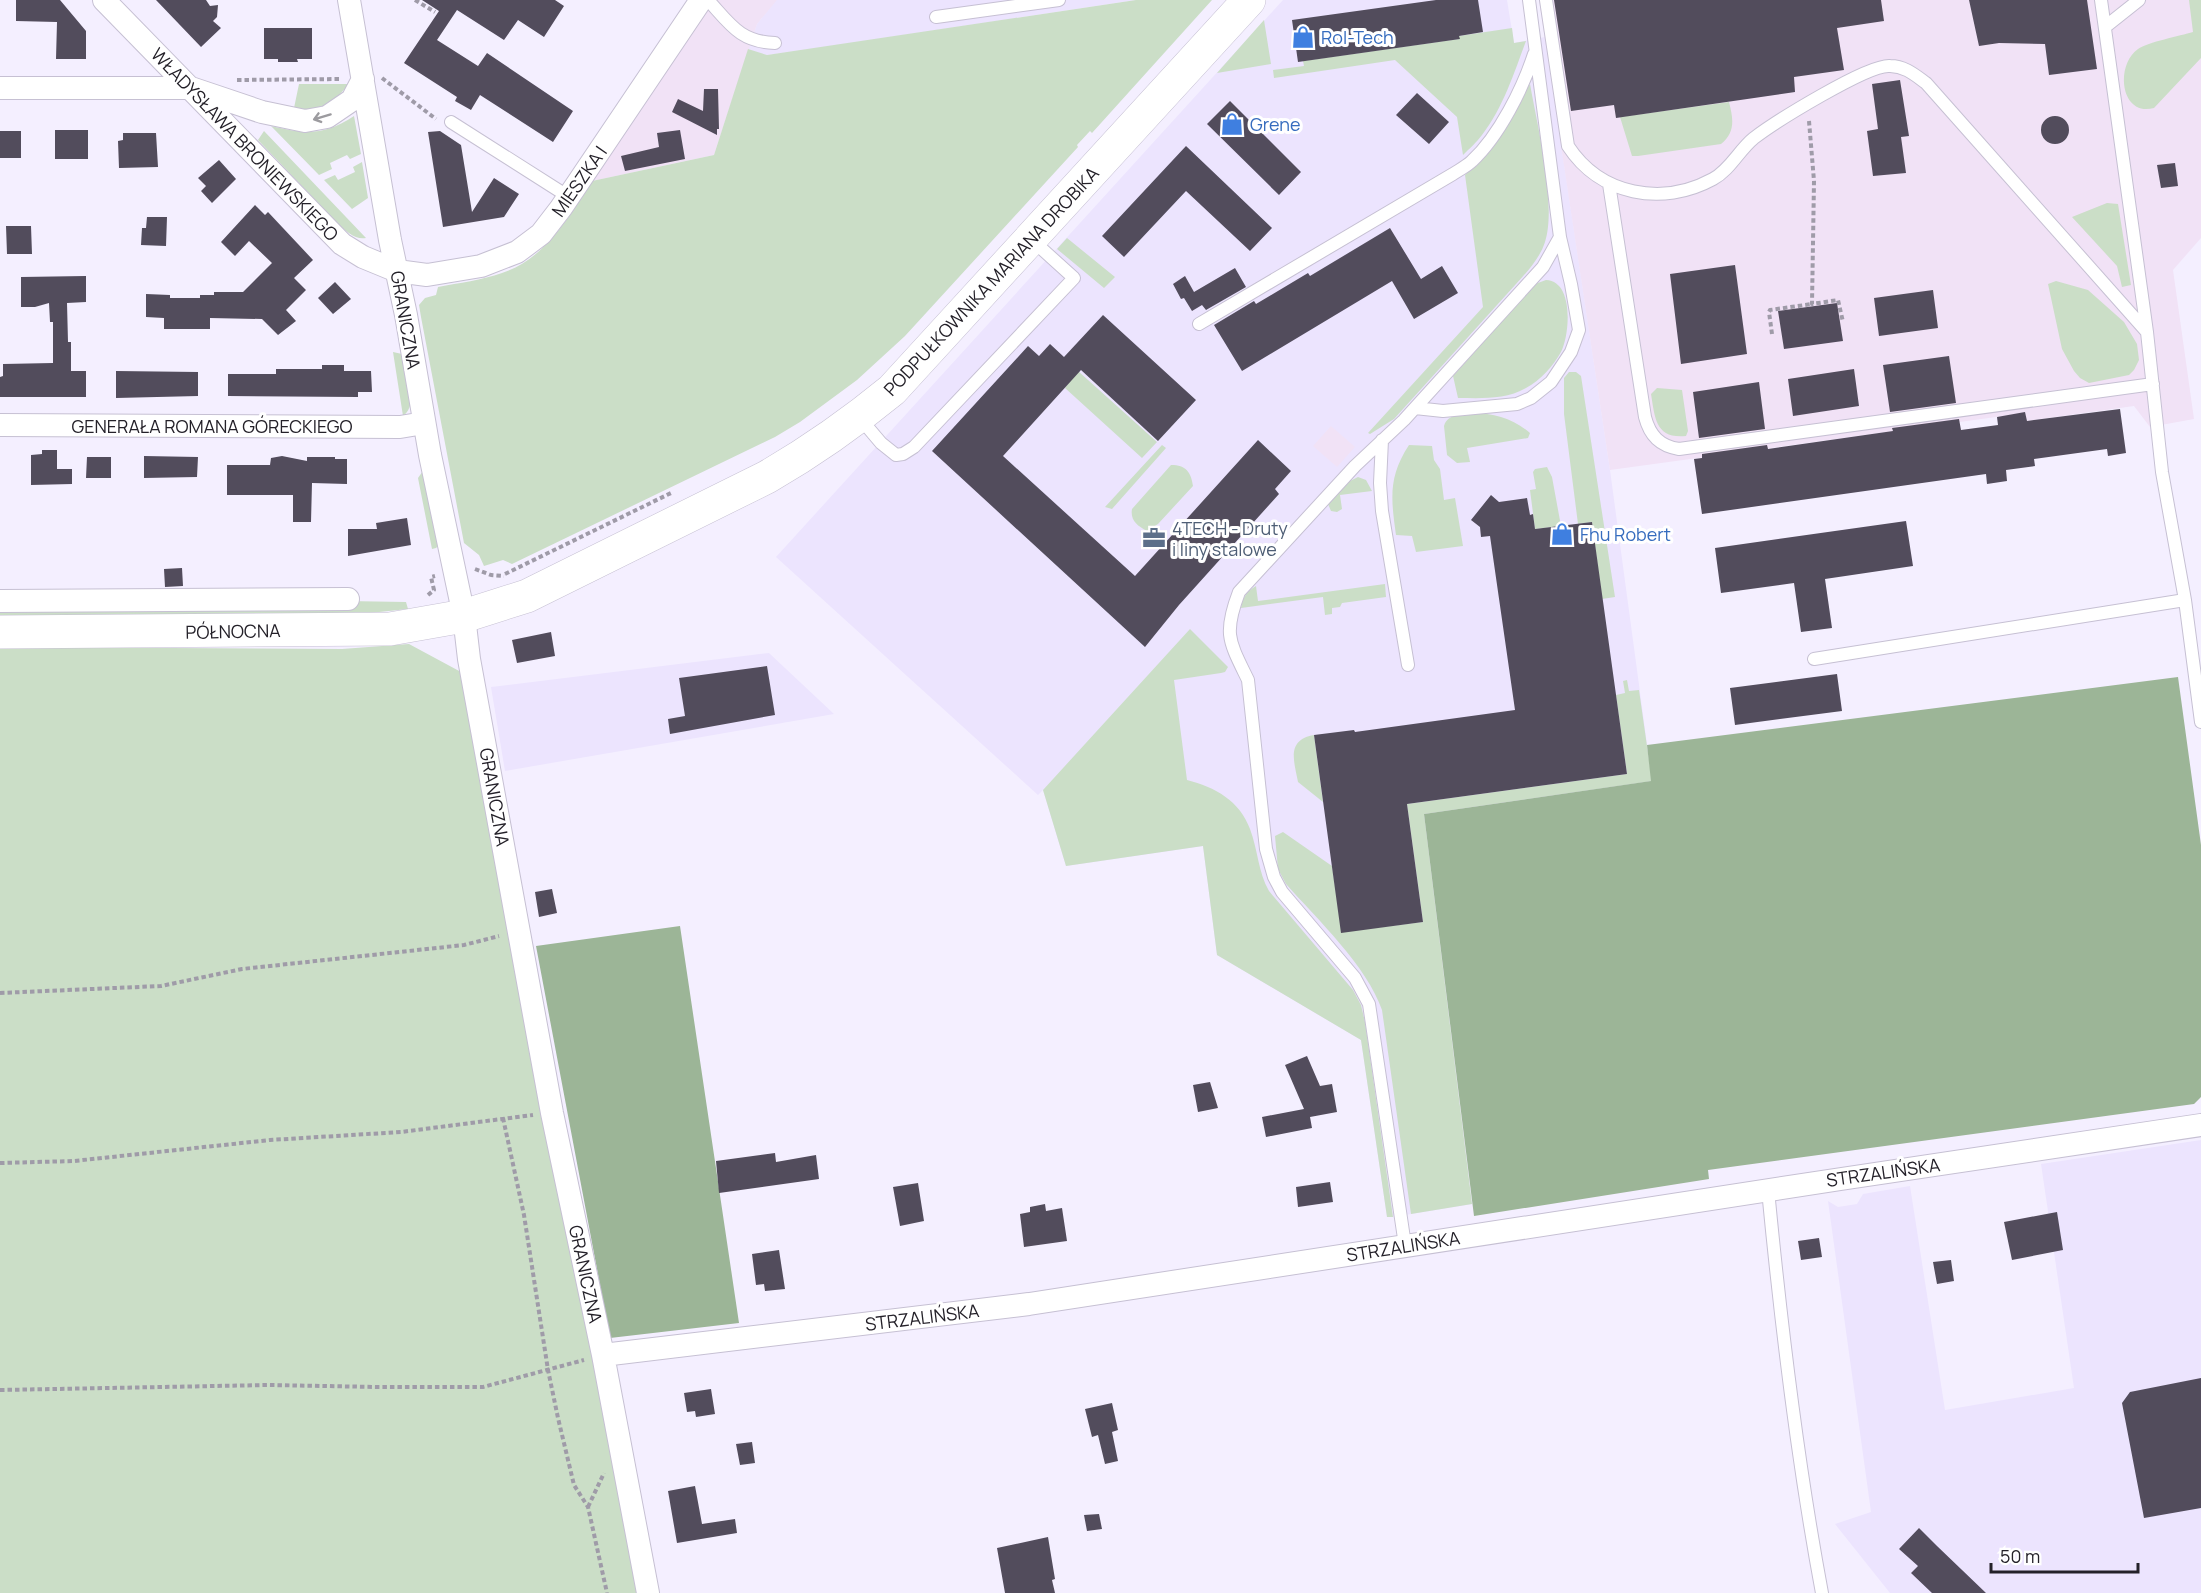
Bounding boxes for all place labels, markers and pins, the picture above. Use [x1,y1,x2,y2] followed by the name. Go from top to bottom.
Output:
[1290,24,1316,50] shop icon: Rol-Tech
[1321,25,1394,49] place label: Rol-Tech
[1219,111,1245,137] shop icon: Grene
[1250,112,1300,136] place label: Grene
[1172,516,1288,561] place label: 4TECH - Druty i liny stalowe
[1549,521,1575,547] shop icon: Fhu Robert
[1580,522,1671,546] place label: Fhu Robert
[1141,525,1167,551] office icon: 4TECH - Druty i liny stalowe

